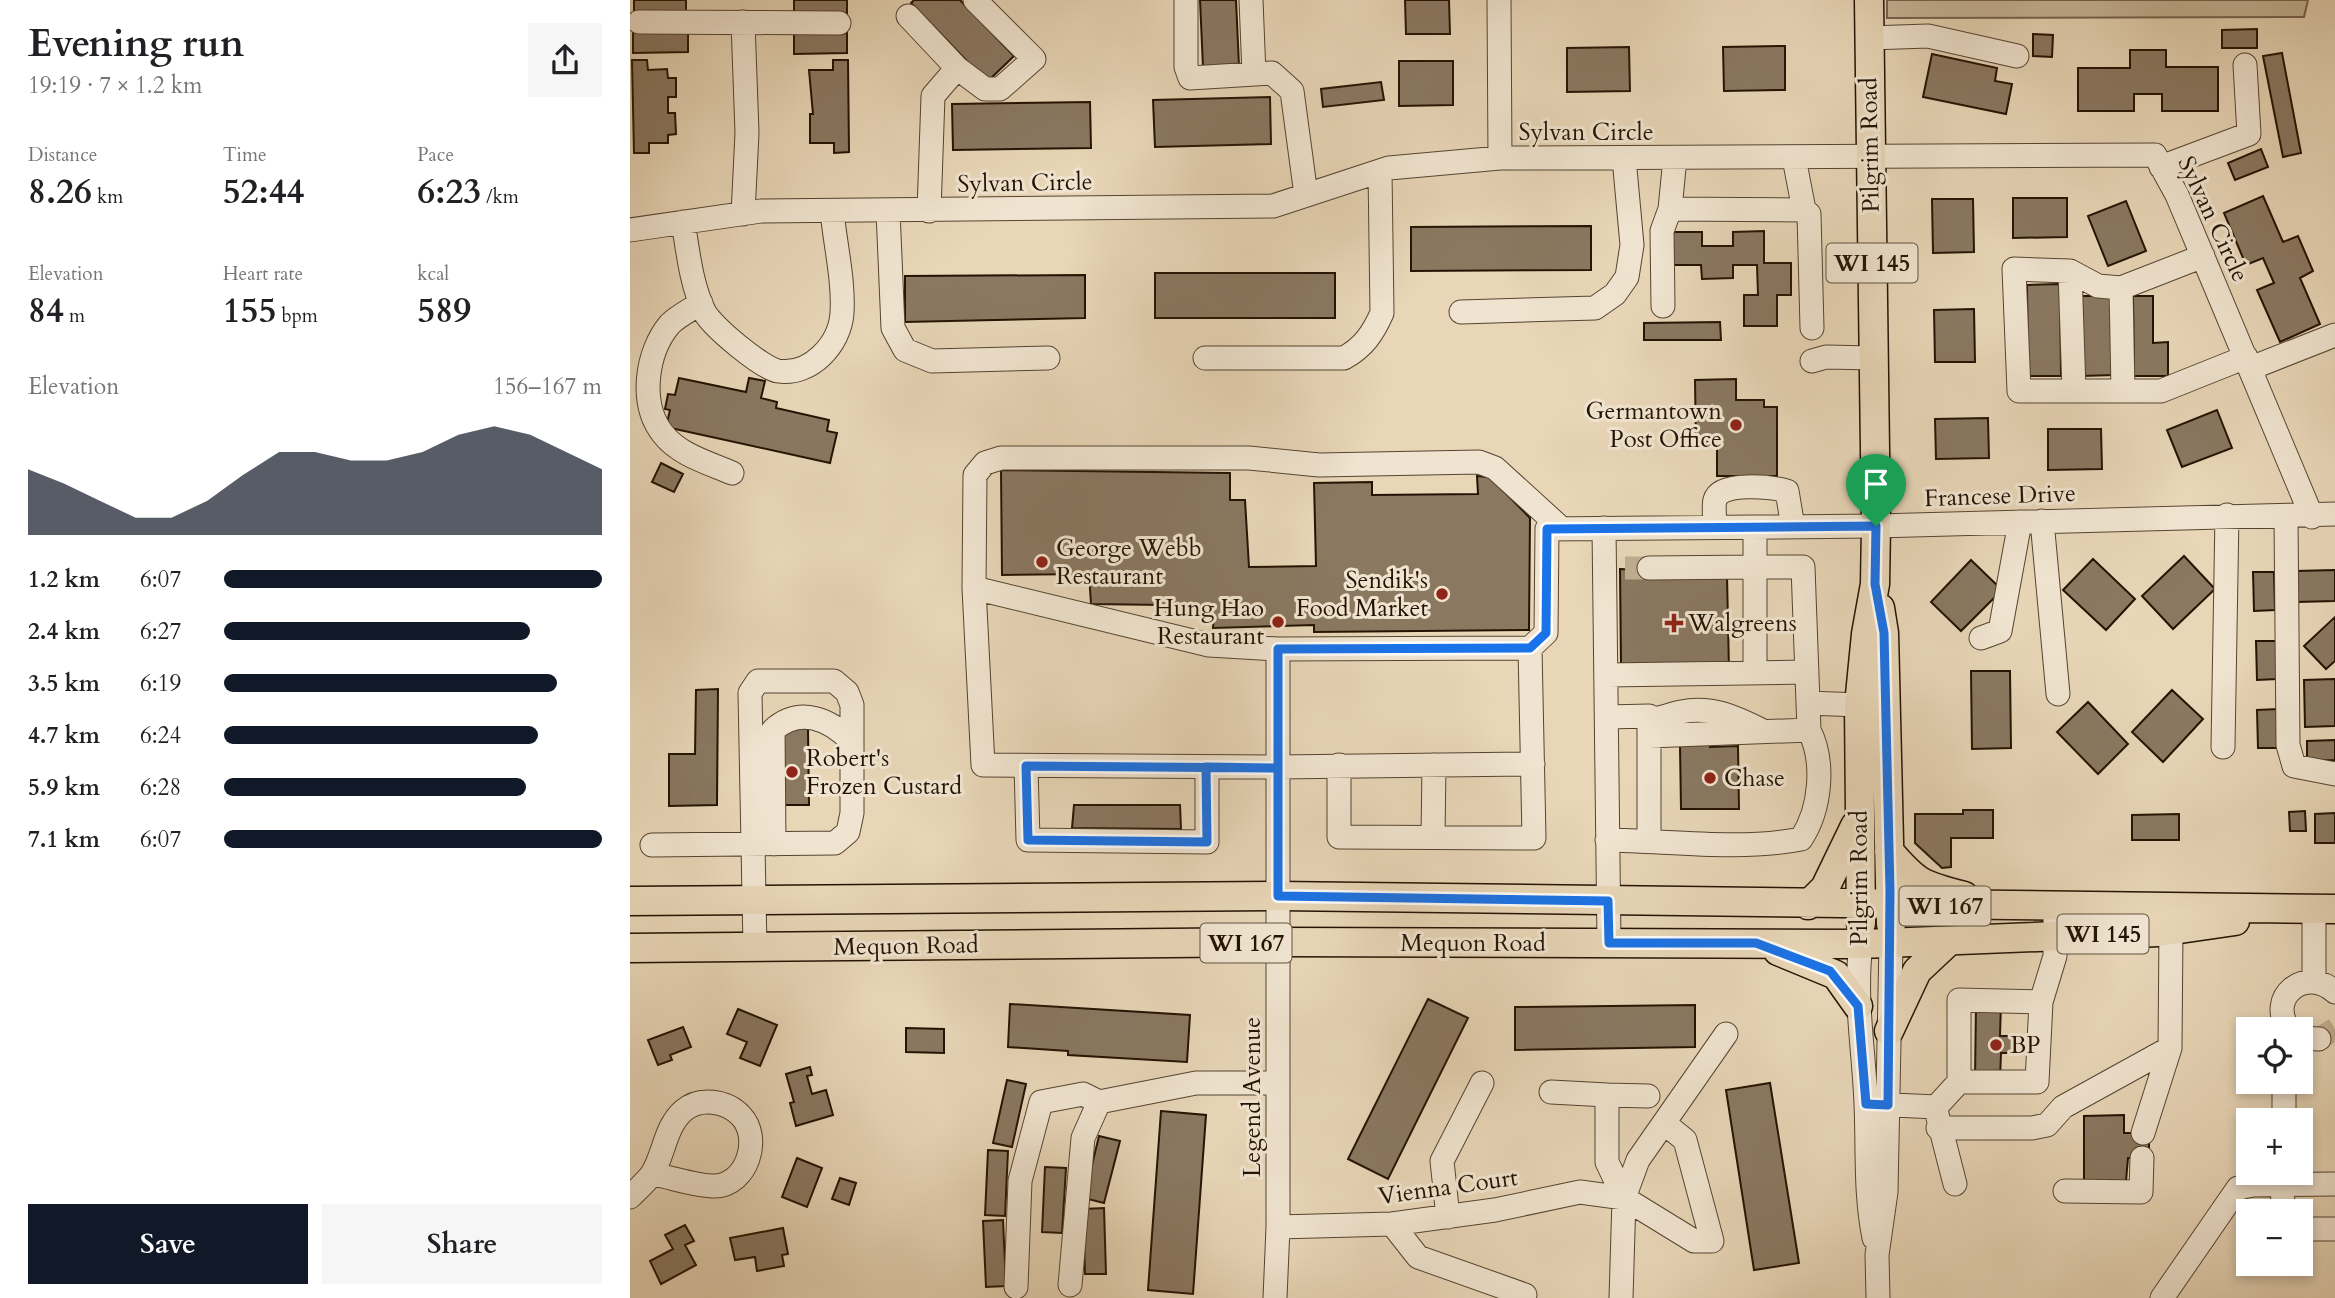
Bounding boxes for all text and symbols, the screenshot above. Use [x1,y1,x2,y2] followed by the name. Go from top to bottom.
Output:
[28,18,244,70] text: Evening run
[528,23,602,97] button: share
[28,70,202,101] text: 19:19 · 7 × 1.2 km
[1852,77,1888,213] street label: Pilgrim Road
[1518,116,1654,149] street label: Sylvan Circle
[28,142,97,168] text: Distance
[223,142,267,168] text: Time
[417,142,454,168] text: Pace
[2169,151,2257,287] street label: Sylvan Circle
[957,165,1093,201] street label: Sylvan Circle
[28,168,92,216] text: 8.26
[223,168,305,216] text: 52:44
[417,168,481,216] text: 6:23
[92,184,123,210] text: km
[481,184,519,210] text: /km
[1826,244,1918,282] road number: WI 145
[28,261,103,287] text: Elevation
[223,261,303,287] text: Heart rate
[417,261,449,287] text: kcal
[28,287,64,335] text: 84
[223,287,276,335] text: 155
[417,287,471,335] text: 589
[64,303,85,329] text: m
[276,303,318,329] text: bpm
[28,371,119,402] text: Elevation
[493,371,602,402] text: 156–167 m
[1586,395,1722,456] place label: Germantown Post Office
[1728,417,1744,433] marker: Germantown Post Office
[1846,454,1906,526] pin
[1857,465,1895,503] icon: arrive
[1924,477,2076,515] street label: Francese Drive
[1056,532,1202,593] place label: George Webb Restaurant
[1034,554,1050,570] marker: George Webb Restaurant
[28,564,100,595] text: 1.2 km
[140,564,181,595] text: 6:07
[1296,564,1428,625] place label: Sendik's Food Market
[1434,586,1450,602] marker: Sendik's Food Market
[1154,592,1264,653] place label: Hung Hao Restaurant
[1687,607,1797,640] place label: Walgreens
[1270,614,1286,630] marker: Hung Hao Restaurant
[1666,615,1682,631] marker: Walgreens
[28,616,100,647] text: 2.4 km
[140,616,181,647] text: 6:27
[28,668,100,699] text: 3.5 km
[140,668,181,699] text: 6:19
[28,720,100,751] text: 4.7 km
[140,720,181,751] text: 6:24
[806,742,962,803] place label: Robert's Frozen Custard
[1724,762,1785,795] place label: Chase
[784,764,800,780] marker: Robert's Frozen Custard
[1702,770,1718,786] marker: Chase
[28,772,100,803] text: 5.9 km
[140,772,181,803] text: 6:28
[1843,810,1876,946] street label: Pilgrim Road
[28,824,100,855] text: 7.1 km
[140,824,181,855] text: 6:07
[1900,886,1990,925] road number: WI 167
[2058,914,2148,953] road number: WI 145
[1200,924,1292,962] road number: WI 167
[1400,927,1546,960] street label: Mequon Road
[833,928,979,964] street label: Mequon Road
[1236,1017,1269,1177] street label: Legend Avenue
[2236,1017,2313,1276] map controls
[2236,1017,2313,1094] button: locate
[2010,1029,2041,1062] place label: BP
[1988,1037,2004,1053] marker: BP
[2236,1108,2313,1185] button: +
[1376,1161,1520,1213] street label: Vienna Court
[2236,1199,2313,1276] button: −
[28,1204,308,1284] button: Save
[322,1204,602,1284] button: Share

